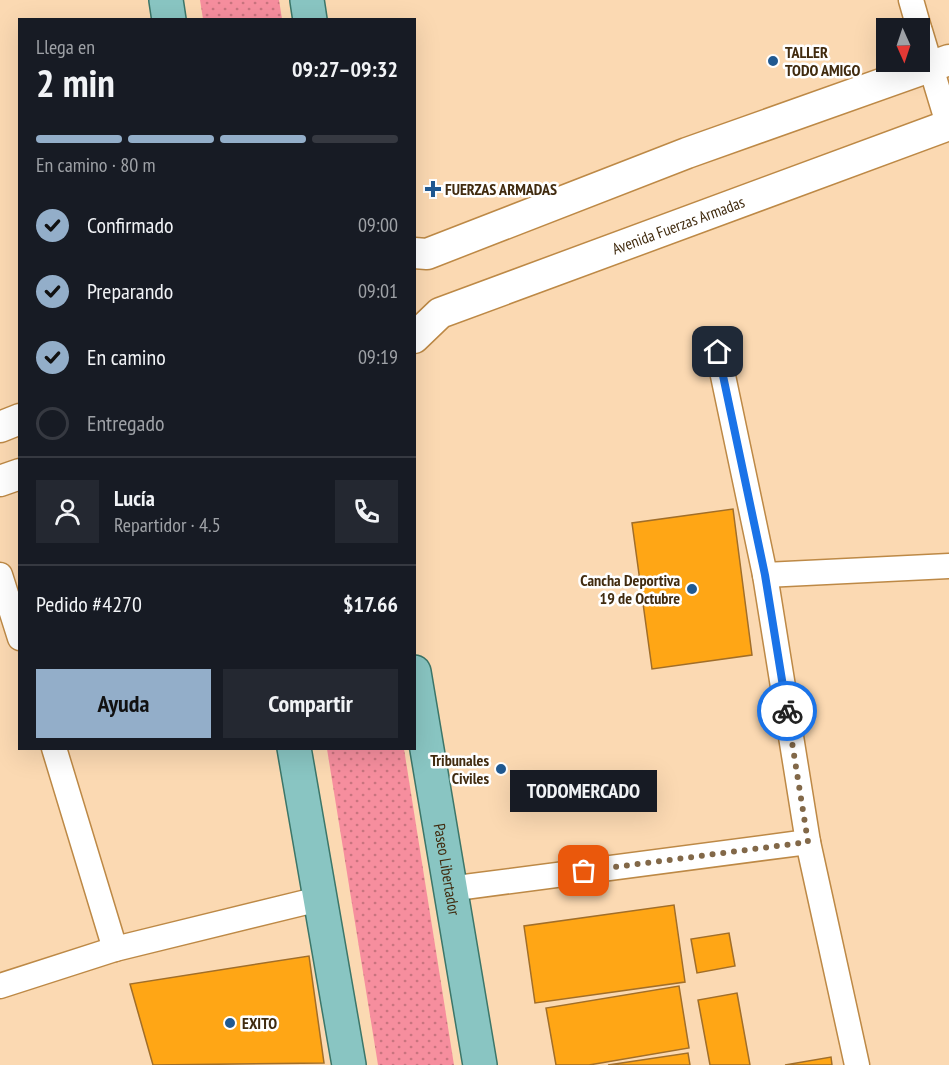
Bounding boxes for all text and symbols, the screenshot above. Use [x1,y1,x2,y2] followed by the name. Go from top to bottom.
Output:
[876,18,930,72] north arrow
[876,18,930,72] map controls
[36,34,95,60] text: Llega en
[785,42,860,80] place label: TALLER TODO AMIGO
[766,54,780,68] marker: TALLER TODO AMIGO
[292,55,398,83] text: 09:27–09:32
[36,57,115,108] text: 2 min
[36,152,156,178] text: En camino · 80 m
[445,179,557,199] place label: FUERZAS ARMADAS
[426,182,440,196] marker: FUERZAS ARMADAS
[609,191,747,259] street label: Avenida Fuerzas Armadas
[36,209,69,242] icon: check
[87,211,173,239] text: Confirmado
[358,212,398,238] text: 09:00
[36,275,69,308] icon: check
[87,277,173,305] text: Preparando
[358,278,398,304] text: 09:01
[692,326,743,377] pin
[701,335,734,368] icon: home
[36,341,69,374] icon: check
[87,343,166,371] text: En camino
[358,344,398,370] text: 09:19
[87,409,164,437] text: Entregado
[36,480,99,543] button: person
[335,480,398,543] button: phone
[114,484,155,512] text: Lucía
[114,512,221,538] text: Repartidor · 4.5
[580,570,680,608] place label: Cancha Deportiva 19 de Octubre
[685,582,699,596] marker: Cancha Deportiva 19 de Octubre
[36,590,142,618] text: Pedido #4270
[343,590,398,618] text: $17.66
[36,669,211,738] button: Ayuda
[223,669,398,738] button: Compartir
[757,681,817,741] courier
[771,695,804,728] icon: bike
[430,750,489,788] place label: Tribunales Civiles
[494,762,508,776] marker: Tribunales Civiles
[510,769,658,811] callout: TODOMERCADO
[527,778,640,804] text: TODOMERCADO
[430,822,465,917] street label: Paseo Libertador
[558,845,609,896] pin
[567,854,600,887] icon: bag
[242,1013,277,1033] place label: EXITO
[223,1016,237,1030] marker: EXITO

